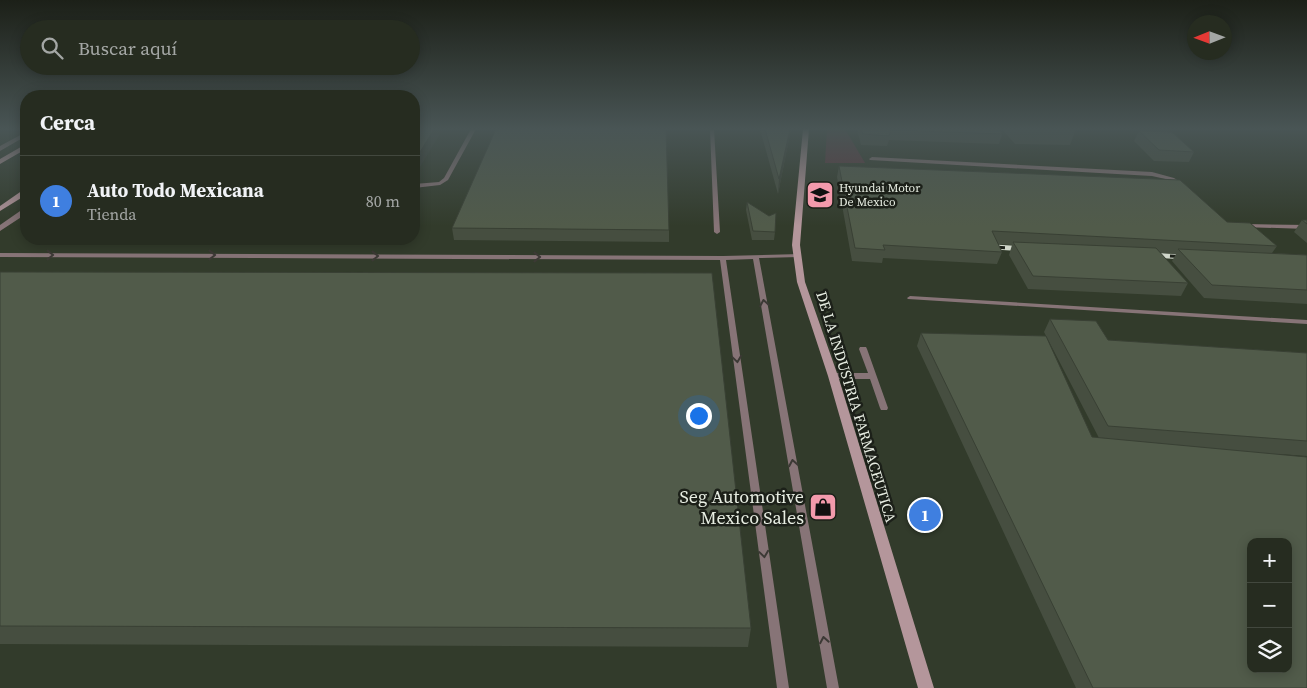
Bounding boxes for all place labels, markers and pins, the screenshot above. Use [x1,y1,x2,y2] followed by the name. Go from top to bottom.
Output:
[805,180,835,210] school or university icon: Hyundai Motor De Mexico
[839,180,920,210] place label: Hyundai Motor De Mexico
[680,484,804,530] place label: Seg Automotive Mexico Sales
[808,492,838,522] shop icon: Seg Automotive Mexico Sales
[909,496,941,534] pin: 1

